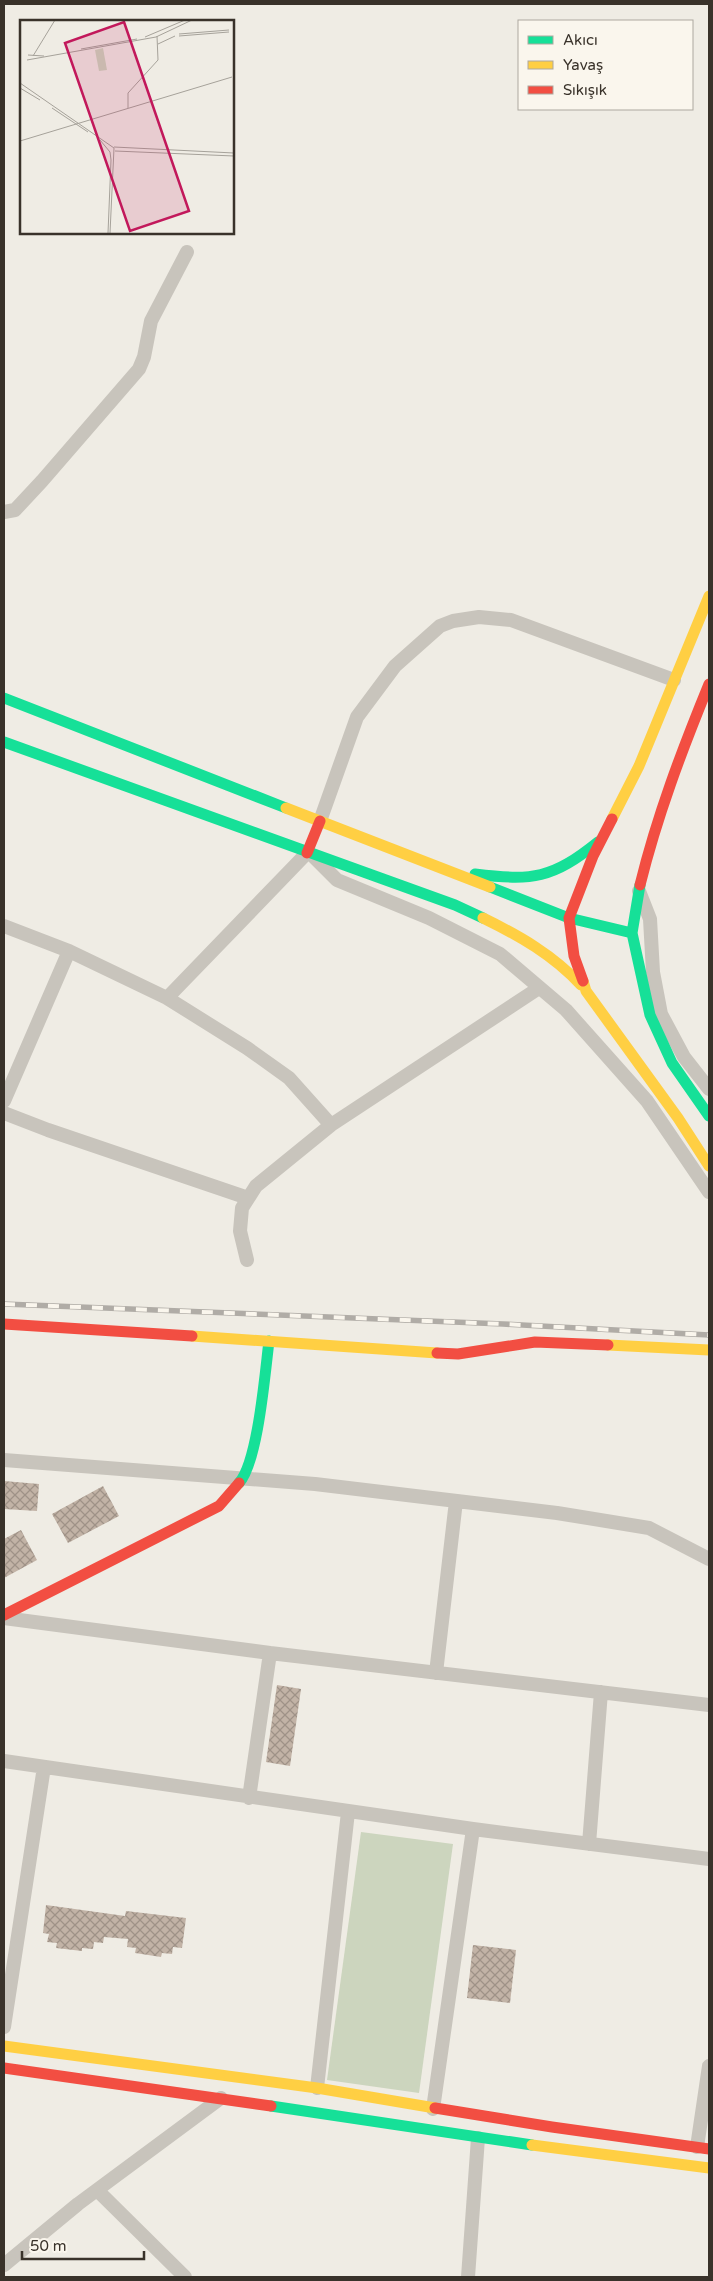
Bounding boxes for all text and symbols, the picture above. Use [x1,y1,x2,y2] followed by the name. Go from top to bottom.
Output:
[20,20,234,234] inset map
[518,20,693,110] legend
[563,31,598,49] text: Akıcı
[563,56,603,74] text: Yavaş
[563,81,607,99] text: Sıkışık
[22,2228,145,2260] scale bar
[30,2237,67,2255] text: 50 m

